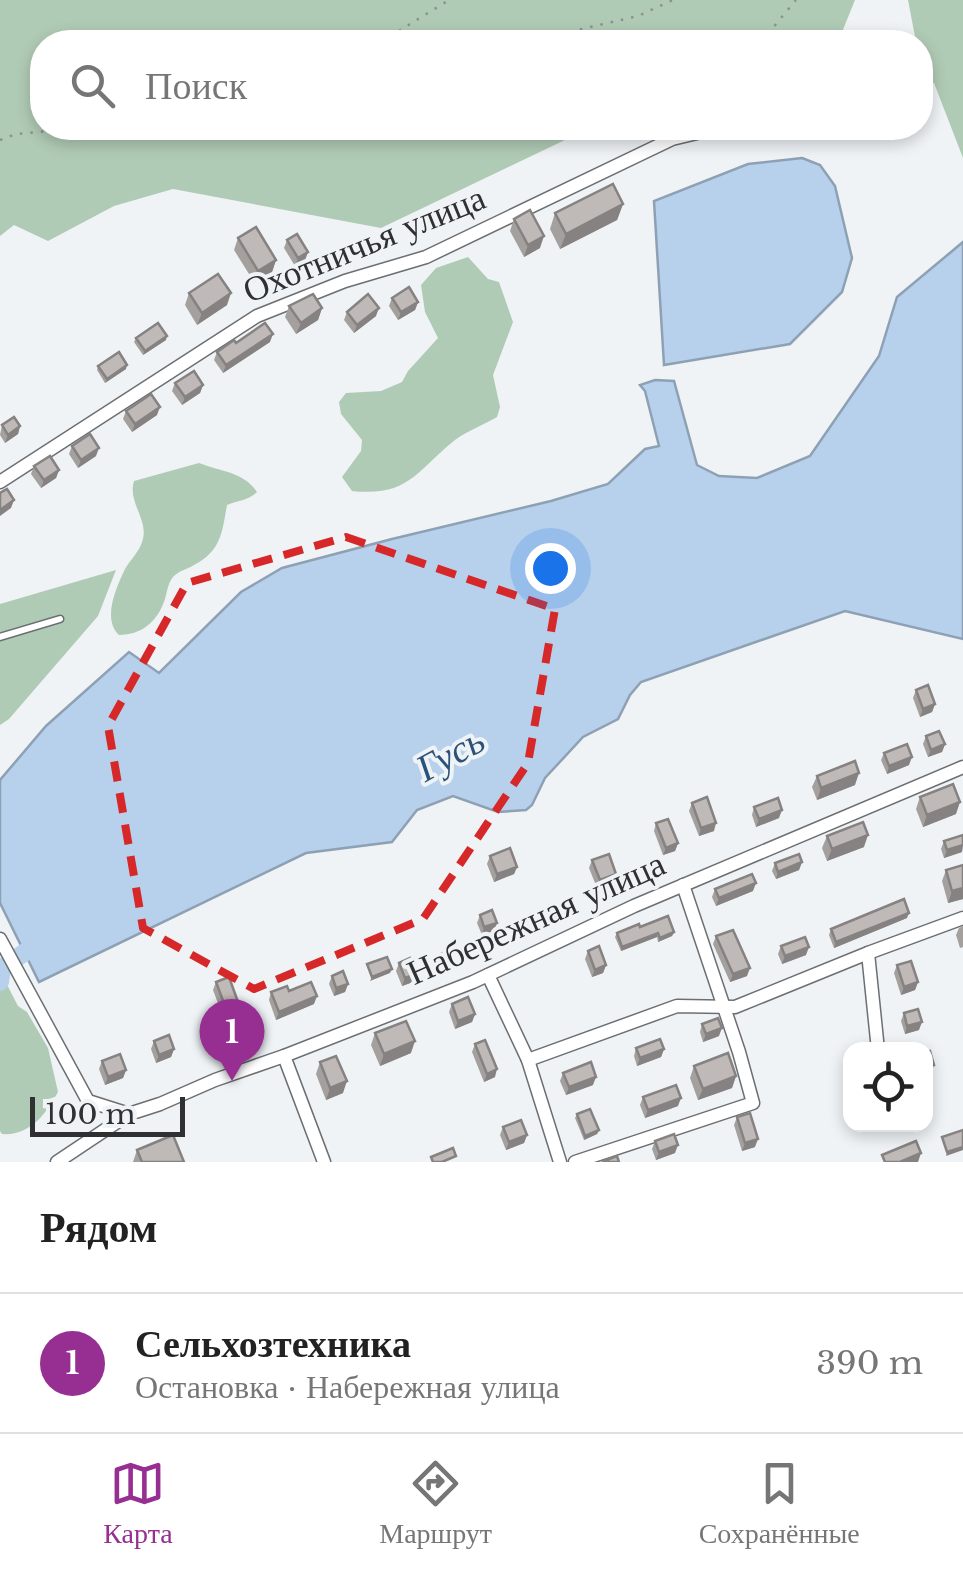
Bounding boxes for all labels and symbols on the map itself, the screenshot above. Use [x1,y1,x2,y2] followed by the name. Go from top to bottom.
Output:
[236,175,492,312] street label: Охотничья улица
[525,543,576,594] your location
[406,716,492,792] water label: Гусь
[400,841,672,994] street label: Набережная улица
[200,998,264,1081] pin: 1
[30,1092,185,1136] scale bar

